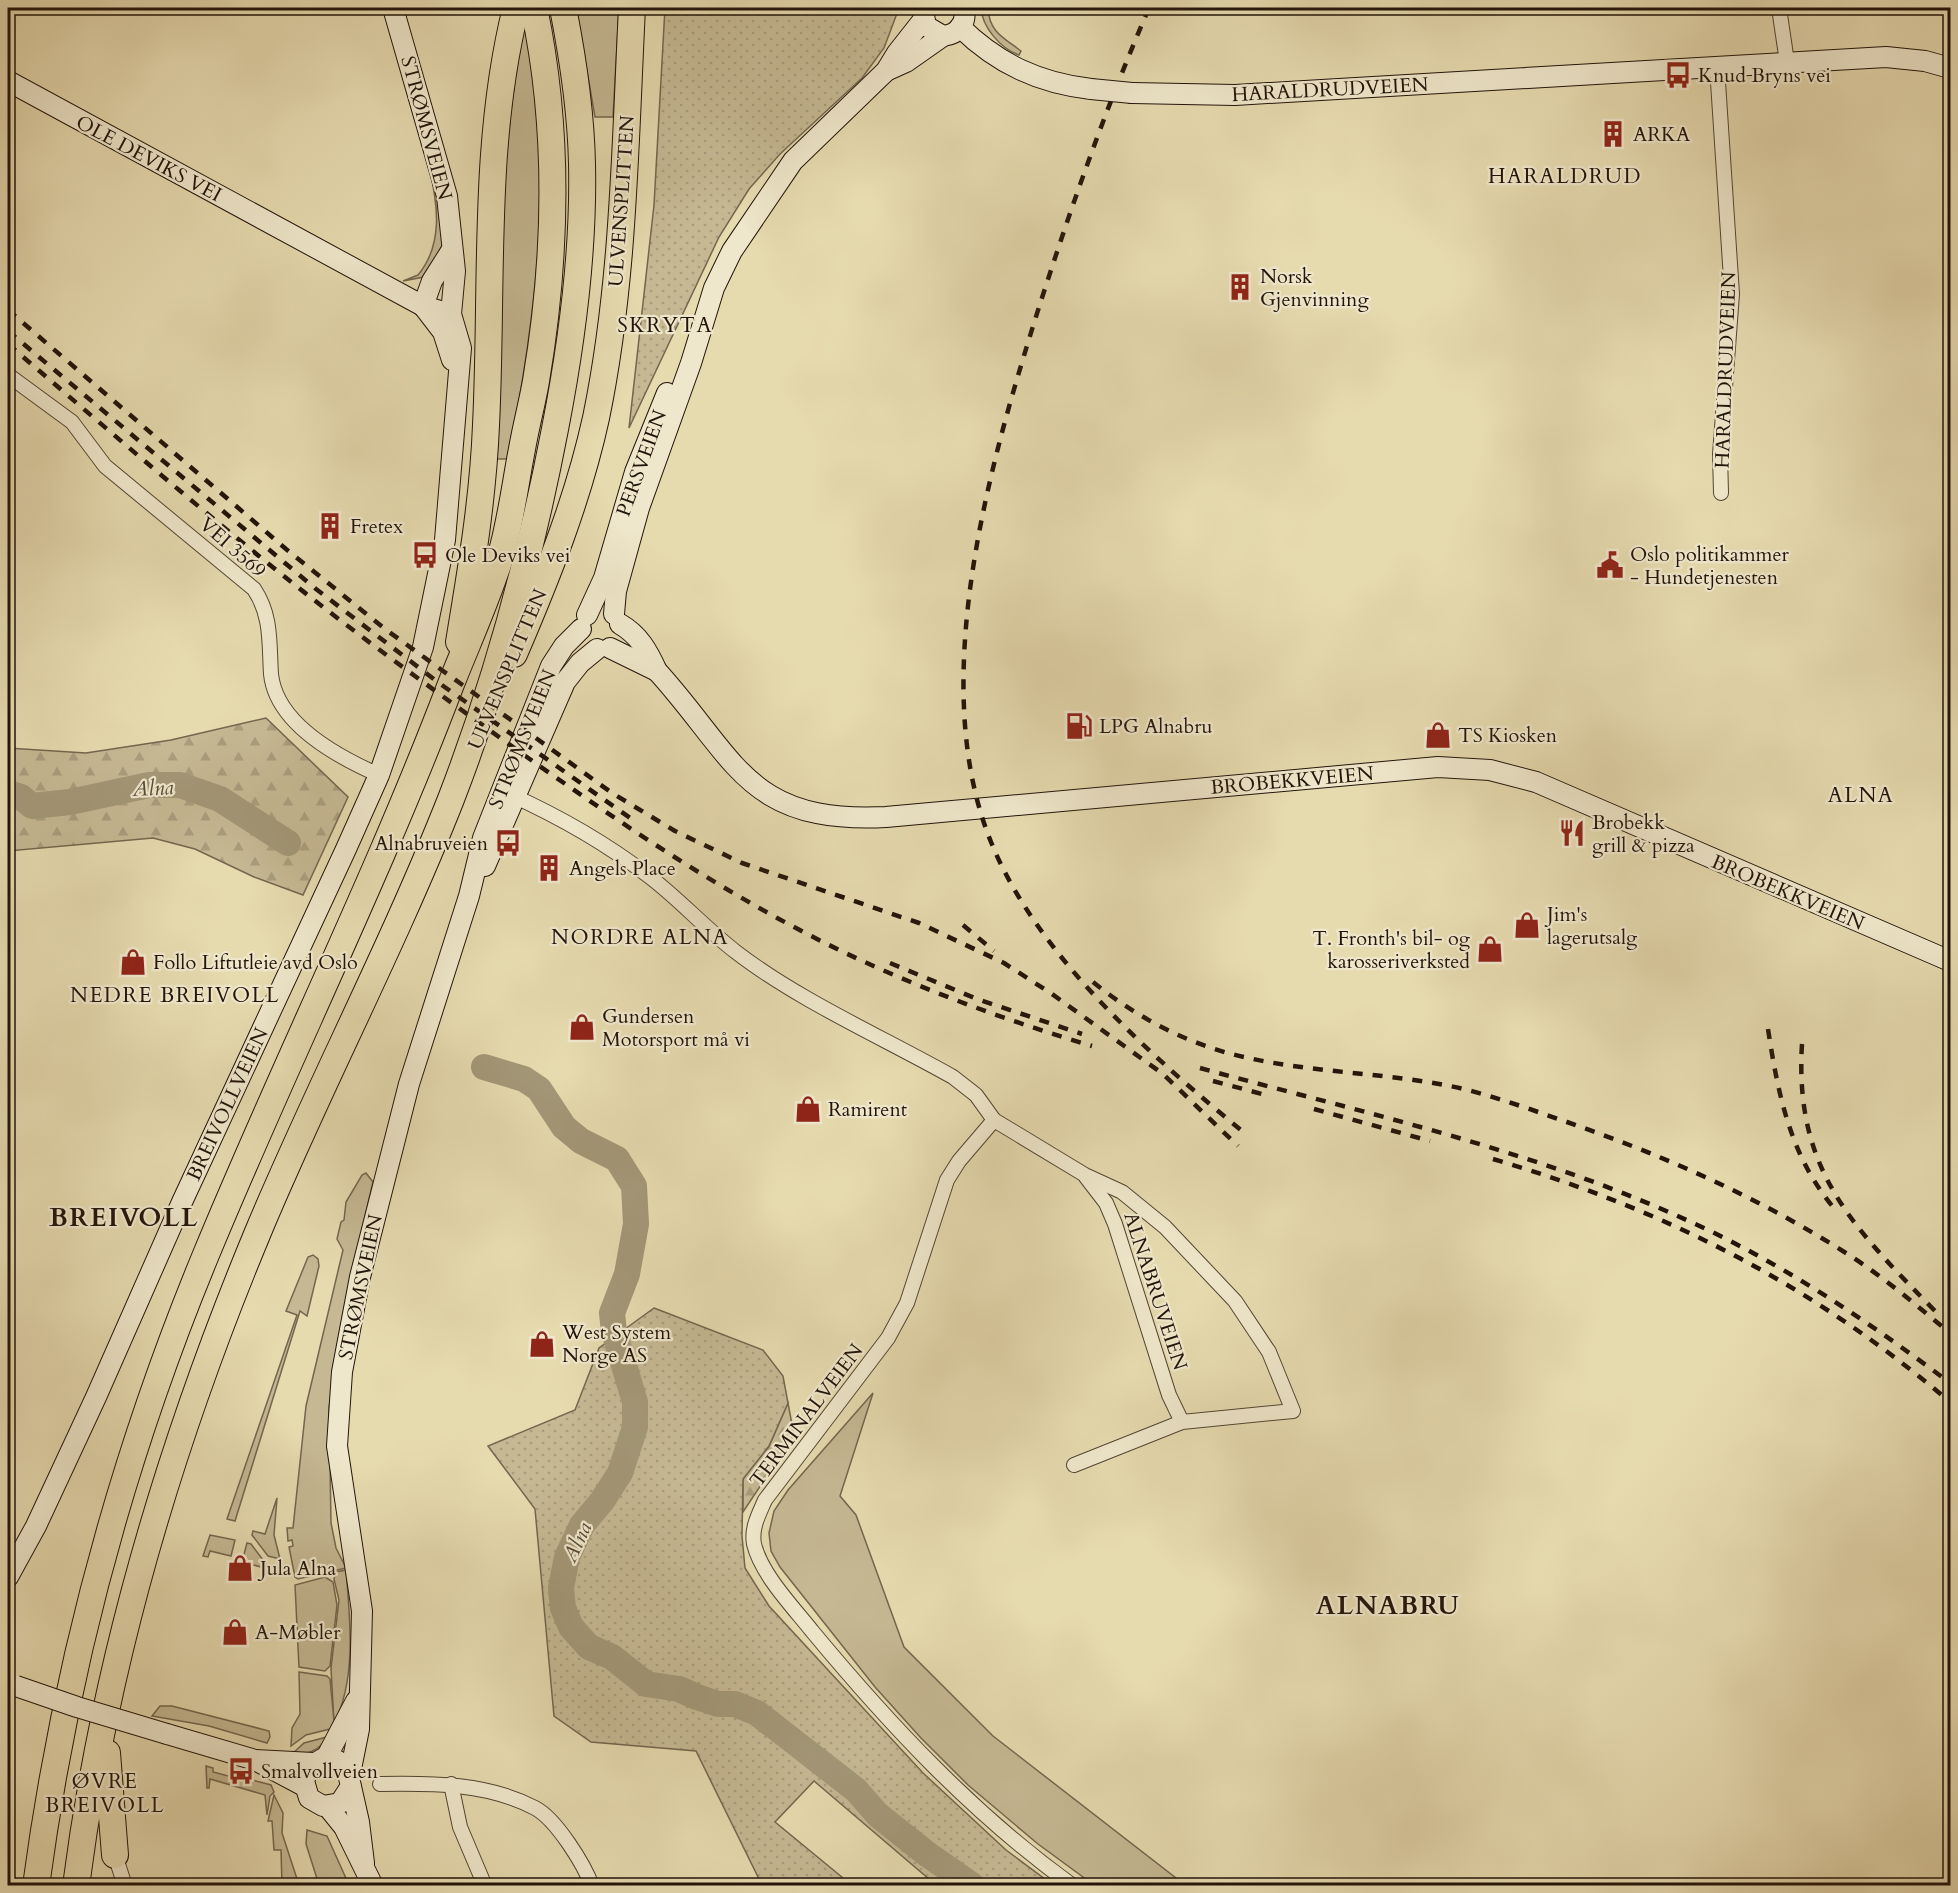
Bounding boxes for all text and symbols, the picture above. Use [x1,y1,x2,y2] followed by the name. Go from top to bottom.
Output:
[394,53,459,203] street label: STRØMSVEIEN
[1663,60,1693,90] bus stop icon: Knud Bryns vei
[1698,62,1831,89] place label: Knud Bryns vei
[1231,71,1429,108] street label: HARALDRUDVEIEN
[71,109,226,208] street label: OLE DEVIKS VEI
[602,114,641,288] street label: ULVENSPLITTEN
[1598,119,1628,149] building icon: ARKA
[1633,121,1691,148] place label: ARKA
[1488,162,1642,191] district label: HARALDRUD
[1260,263,1369,313] place label: Norsk Gjenvinning
[1709,271,1742,469] street label: HARALDRUDVEIEN
[1225,272,1255,302] building icon: Norsk Gjenvinning
[617,311,713,340] district label: SKRYTA
[610,406,673,520] street label: PERSVEIEN
[194,511,272,584] street label: VEI 3569
[315,511,345,541] building icon: Fretex
[350,513,403,540] place label: Fretex
[410,540,440,570] bus stop icon: Ole Deviks vei
[1630,541,1790,591] place label: Oslo politikammer - Hundetjenesten
[445,542,571,569] place label: Ole Deviks vei
[1595,550,1625,580] public building icon: Oslo politikammer - Hundetjenesten
[461,585,553,754] street label: ULVENSPLITTEN
[482,666,563,813] street label: STRØMSVEIEN
[1064,711,1094,741] fuel station icon: LPG Alnabru
[1099,713,1212,740] place label: LPG Alnabru
[1423,720,1453,750] shop icon: TS Kiosken
[1458,722,1558,749] place label: TS Kiosken
[1209,760,1375,801] street label: BROBEKKVEIEN
[131,773,174,804] water label: Alna
[1828,781,1894,810] district label: ALNA
[1592,809,1695,859] place label: Brobekk grill & pizza
[1557,818,1587,848] restaurant icon: Brobekk grill & pizza
[493,828,523,858] bus stop icon: Alnabruveien
[374,830,489,857] place label: Alnabruveien
[1707,848,1868,937] street label: BROBEKKVEIEN
[534,853,564,883] building icon: Angels Place
[569,855,676,882] place label: Angels Place
[1544,901,1638,951] place label: Jim's lagerutsalg
[1512,910,1542,940] shop icon: Jim's lagerutsalg
[551,923,729,952] district label: NORDRE ALNA
[1312,925,1471,975] place label: T. Fronth's bil- og karosseriverksted
[1475,934,1505,964] shop icon: T. Fronth's bil- og karosseriverksted
[118,947,148,977] shop icon: Follo Liftutleie avd Oslo
[153,949,358,976] place label: Follo Liftutleie avd Oslo
[70,981,280,1010] district label: NEDRE BREIVOLL
[602,1003,750,1053] place label: Gundersen Motorsport må vi
[567,1012,597,1042] shop icon: Gundersen Motorsport må vi
[180,1023,275,1185] street label: BREIVOLLVEIEN
[793,1094,823,1124] shop icon: Ramirent
[828,1096,908,1123] place label: Ramirent
[49,1200,199,1235] district label: BREIVOLL
[1117,1209,1194,1374] street label: ALNABRUVEIEN
[332,1212,389,1362] street label: STRØMSVEIEN
[561,1319,671,1369] place label: West System Norge AS
[527,1329,557,1359] shop icon: West System Norge AS
[743,1338,869,1493] street label: TERMINALVEIEN
[555,1517,599,1568] water label: Alna
[225,1553,255,1583] shop icon: Jula Alna
[257,1555,337,1582] place label: Jula Alna
[1316,1588,1460,1623] district label: ALNABRU
[220,1617,250,1647] shop icon: A-Møbler
[255,1619,341,1646] place label: A-Møbler
[226,1756,256,1786] bus stop icon: Smalvollveien
[261,1758,379,1785] place label: Smalvollveien
[45,1767,165,1820] district label: ØVRE BREIVOLL

